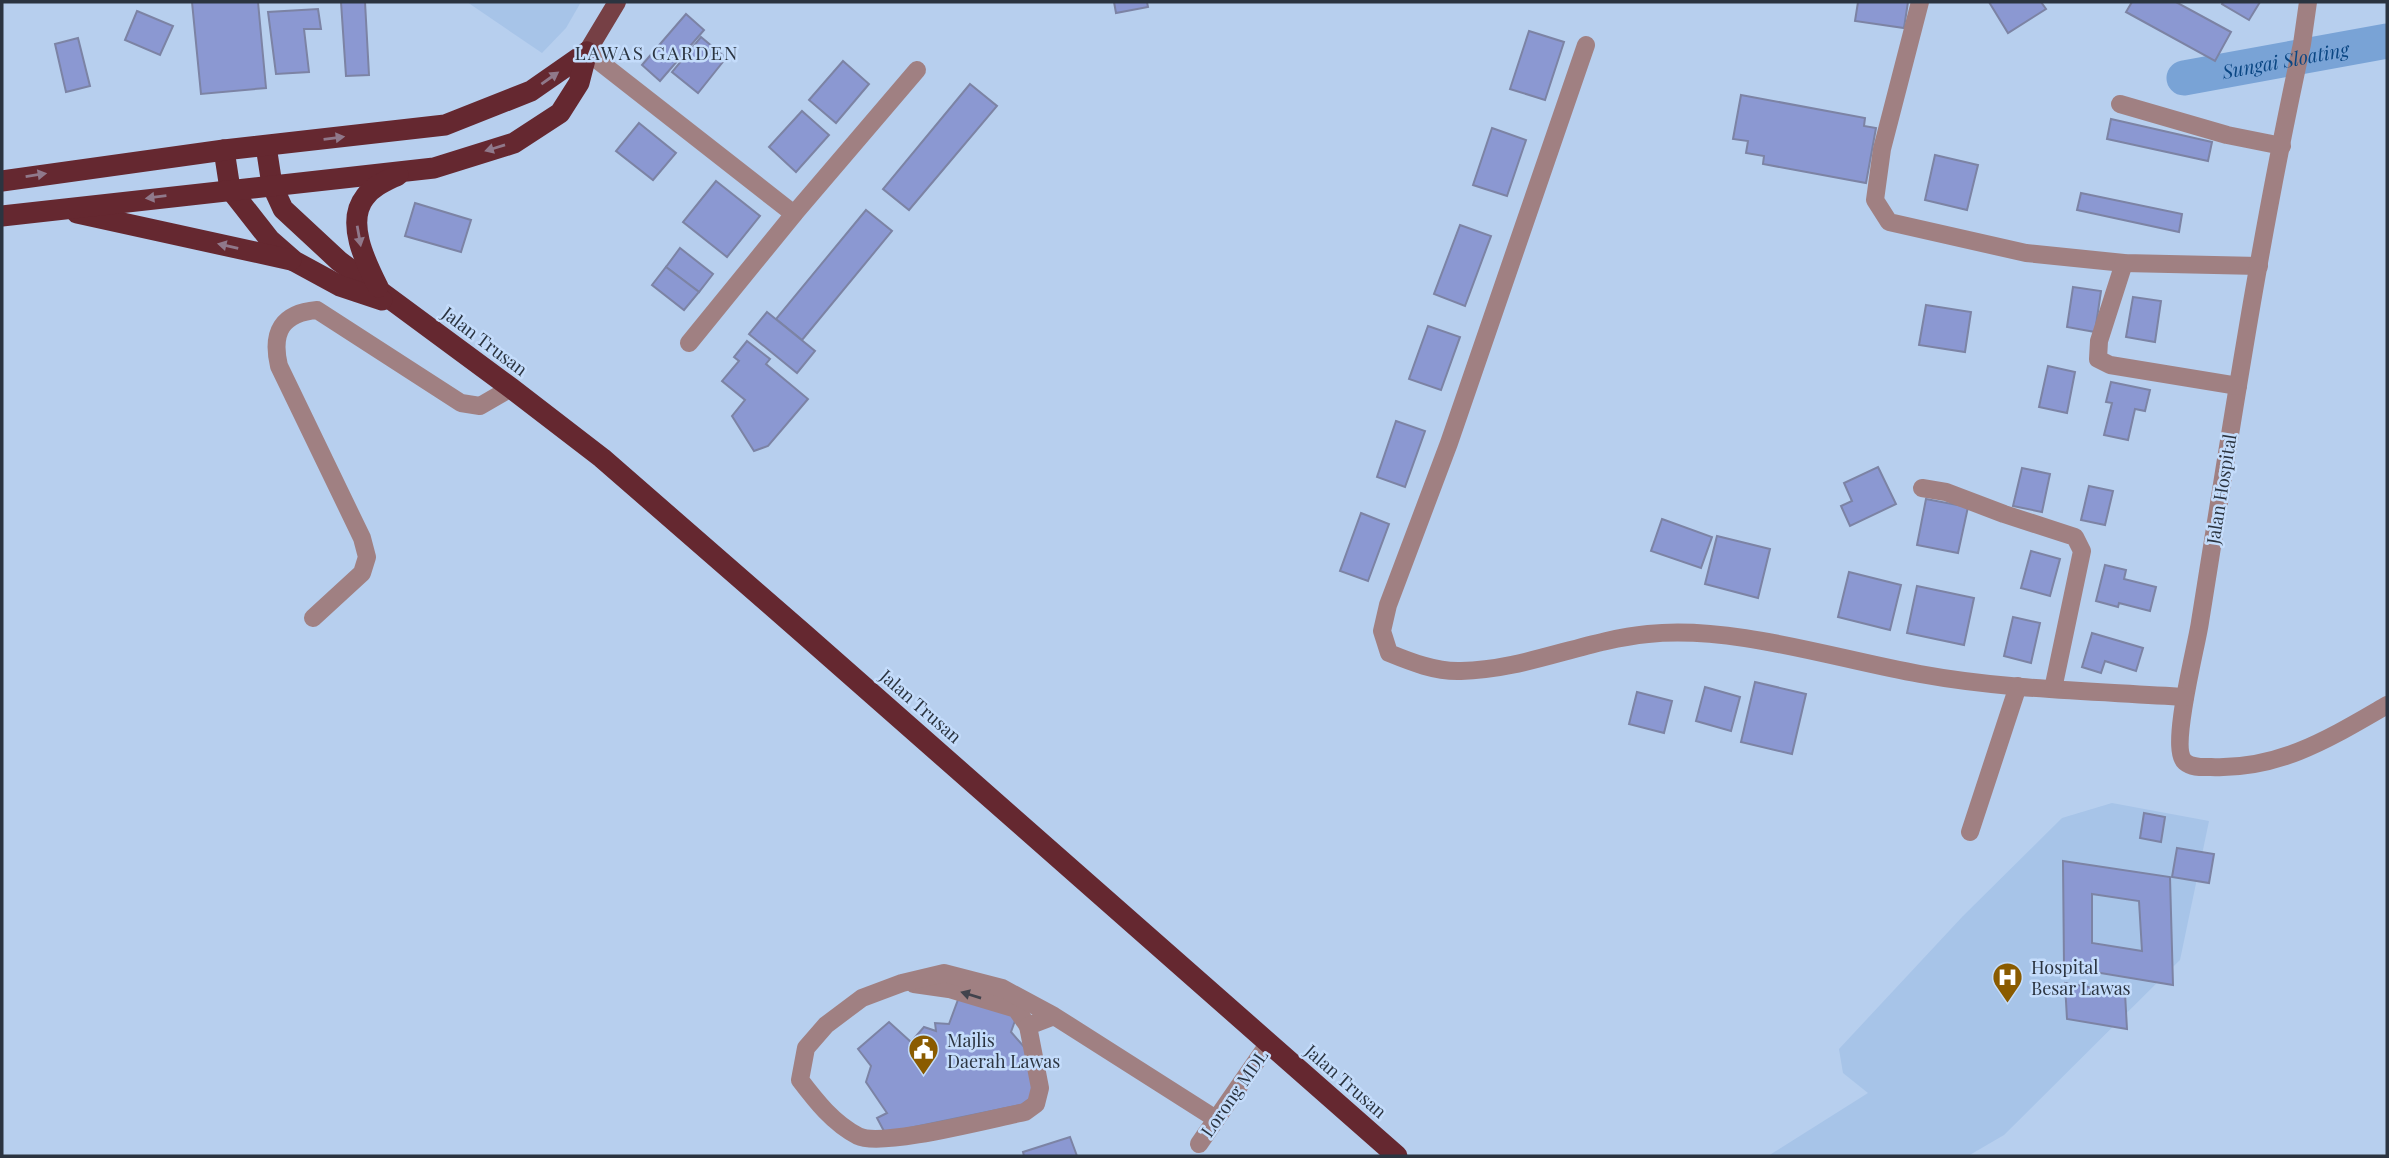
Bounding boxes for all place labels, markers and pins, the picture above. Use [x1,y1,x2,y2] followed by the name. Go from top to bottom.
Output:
[2031,955,2131,1000] place label: Hospital Besar Lawas
[1991,960,2025,1004] hospital icon: Hospital Besar Lawas
[947,1028,1060,1073] place label: Majlis Daerah Lawas
[907,1033,941,1077] public building icon: Majlis Daerah Lawas

